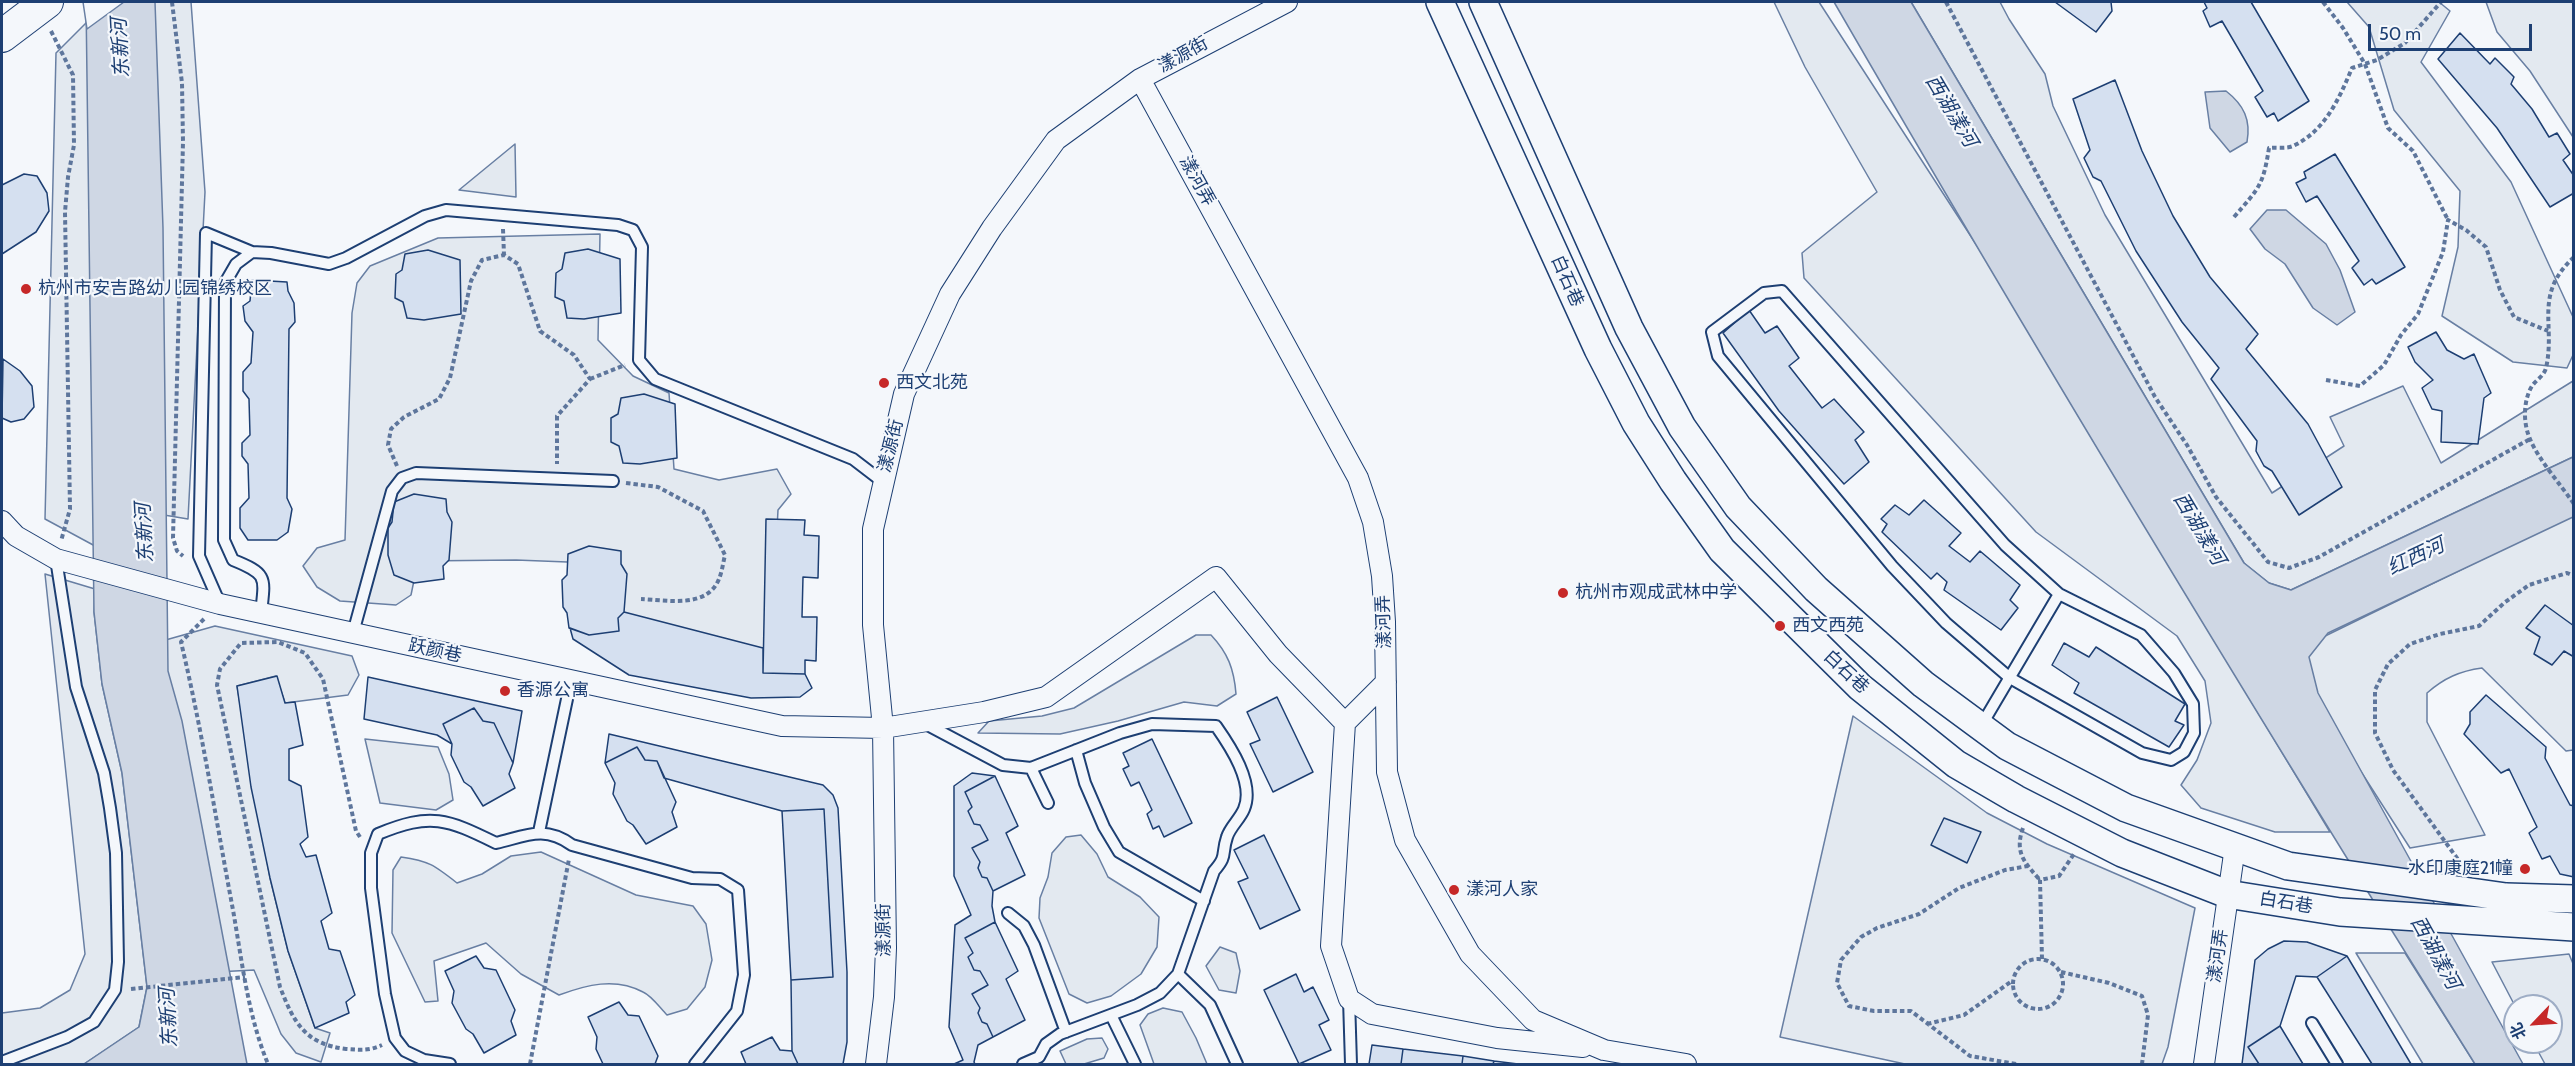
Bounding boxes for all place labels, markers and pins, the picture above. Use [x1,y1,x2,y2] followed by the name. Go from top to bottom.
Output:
[38,278,272,300] place label: 杭州市安吉路幼儿园锦绣校区
[19,282,33,296] marker: 杭州市安吉路幼儿园锦绣校区
[896,372,968,394] place label: 西文北苑
[877,376,891,390] marker: 西文北苑
[1575,582,1737,604] place label: 杭州市观成武林中学
[1556,586,1570,600] marker: 杭州市观成武林中学
[1792,615,1864,637] place label: 西文西苑
[1773,619,1787,633] marker: 西文西苑
[517,680,589,702] place label: 香源公寓
[498,684,512,698] marker: 香源公寓
[2408,858,2513,880] place label: 水印康庭21幢
[2518,862,2532,876] marker: 水印康庭21幢
[1466,879,1538,901] place label: 漾河人家
[1447,883,1461,897] marker: 漾河人家

